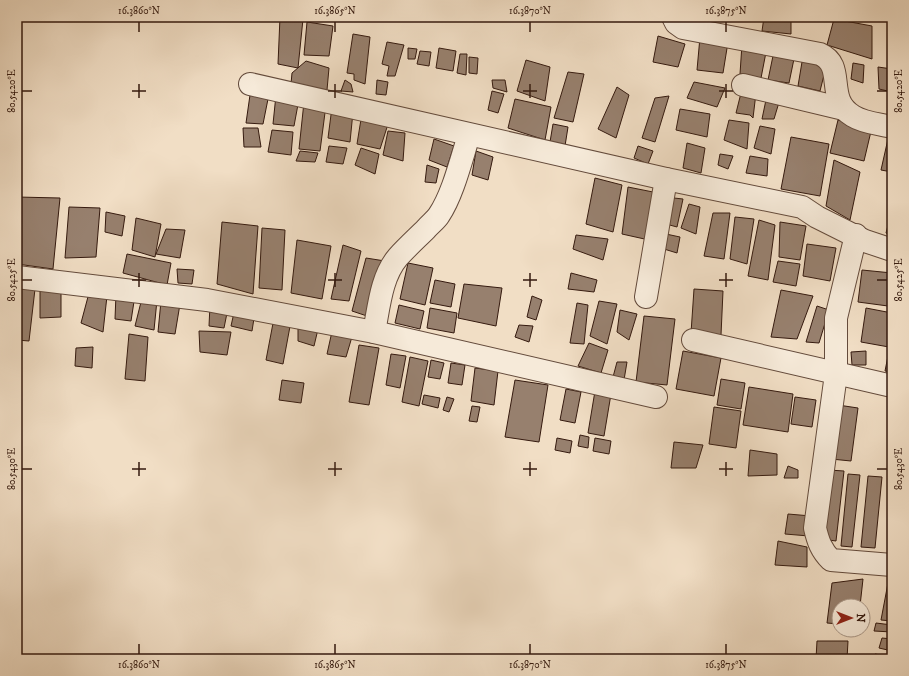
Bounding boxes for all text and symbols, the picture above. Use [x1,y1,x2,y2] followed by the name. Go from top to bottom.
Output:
[118,5,160,17] text: 16.3860°N
[314,5,356,17] text: 16.3865°N
[509,5,551,17] text: 16.3870°N
[705,5,747,17] text: 16.3875°N
[6,69,18,113] text: 80.5420°E
[893,69,905,113] text: 80.5420°E
[6,259,18,301] text: 80.5425°E
[893,259,905,301] text: 80.5425°E
[6,448,18,490] text: 80.5430°E
[893,448,905,490] text: 80.5430°E
[831,598,871,638] north arrow
[853,613,867,623] text: N
[118,659,160,671] text: 16.3860°N
[314,659,356,671] text: 16.3865°N
[509,659,551,671] text: 16.3870°N
[705,659,747,671] text: 16.3875°N

